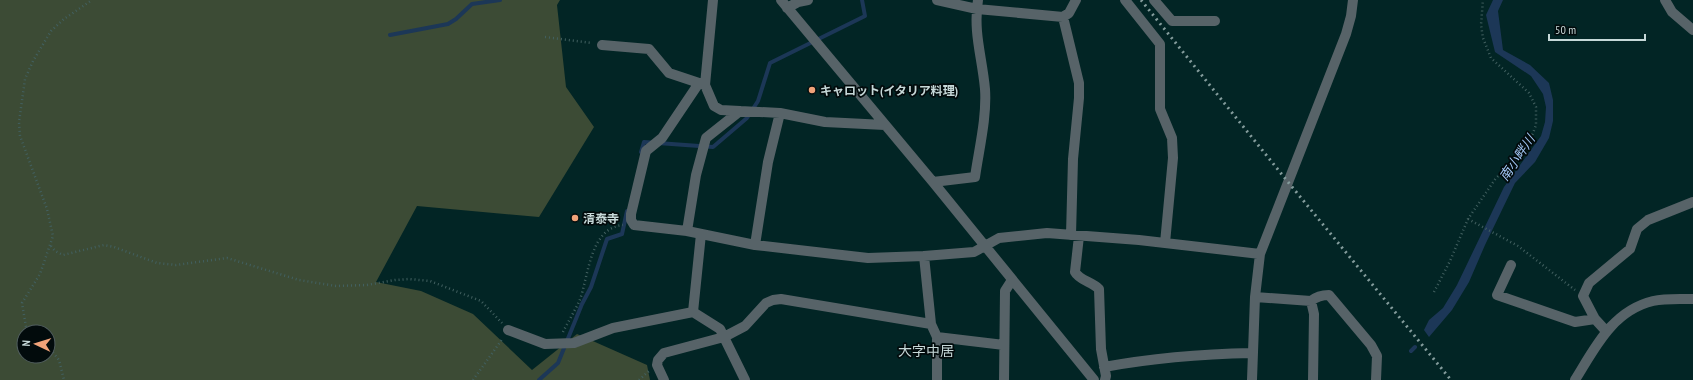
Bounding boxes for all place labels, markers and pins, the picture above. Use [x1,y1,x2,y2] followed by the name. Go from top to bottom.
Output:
[820,83,958,98] place label: キャロット(イタリア料理)
[807,85,817,95] marker: キャロット(イタリア料理)
[583,211,619,226] place label: 清泰寺
[570,213,580,223] marker: 清泰寺

